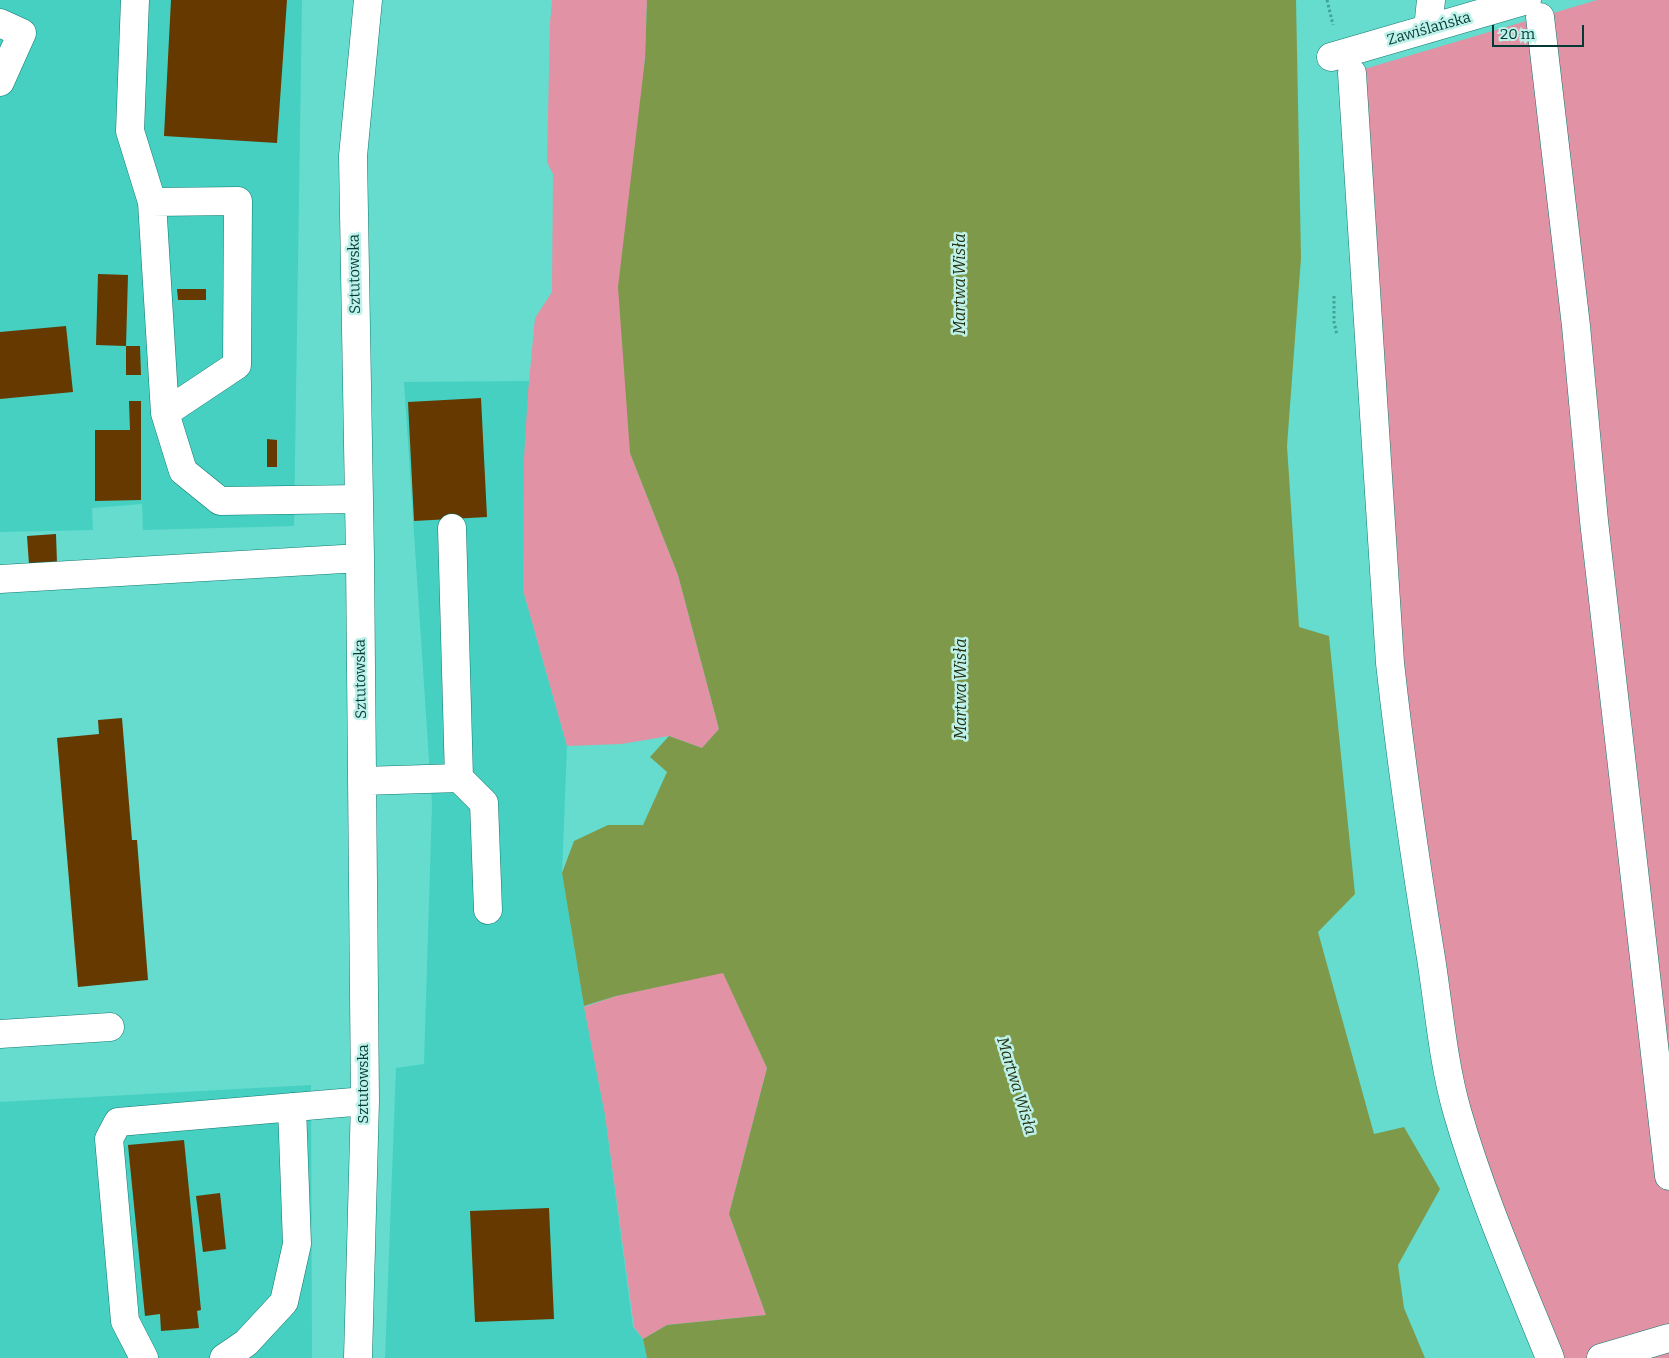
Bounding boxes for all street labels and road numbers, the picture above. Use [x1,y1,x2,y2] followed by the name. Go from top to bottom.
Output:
[1385,8,1473,50] street label: Zawiślańska
[345,234,365,314] street label: Sztutowska
[351,639,371,719] street label: Sztutowska
[355,1044,373,1124] street label: Sztutowska

